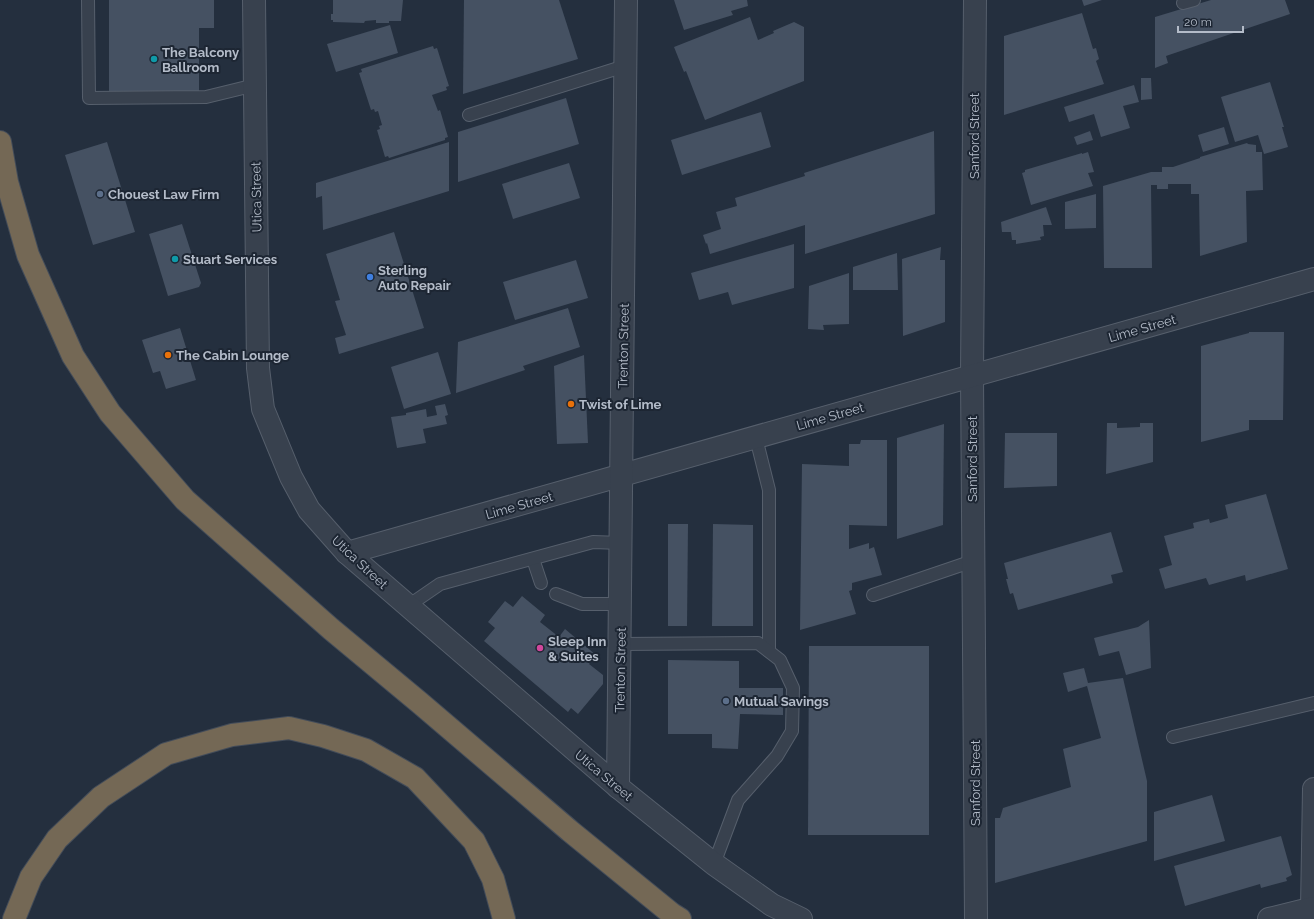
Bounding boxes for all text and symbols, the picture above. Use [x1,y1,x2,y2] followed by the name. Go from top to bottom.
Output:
[1178,8,1243,34] scale bar
[1184,15,1212,29] text: 20 m
[162,45,239,75] place label: The Balcony Ballroom
[149,54,159,64] marker: The Balcony Ballroom
[967,92,982,179] street label: Sanford Street
[248,161,265,232] street label: Utica Street
[108,187,219,202] place label: Chouest Law Firm
[95,189,105,199] marker: Chouest Law Firm
[183,252,278,267] place label: Stuart Services
[170,254,180,264] marker: Stuart Services
[378,263,451,293] place label: Sterling Auto Repair
[365,272,375,282] marker: Sterling Auto Repair
[615,303,632,389] street label: Trenton Street
[1107,312,1178,345] street label: Lime Street
[176,348,289,363] place label: The Cabin Lounge
[163,350,173,360] marker: The Cabin Lounge
[579,397,662,412] place label: Twist of Lime
[566,399,576,409] marker: Twist of Lime
[795,400,866,433] street label: Lime Street
[965,415,980,502] street label: Sanford Street
[484,489,555,522] street label: Lime Street
[329,533,391,592] street label: Utica Street
[612,627,629,713] street label: Trenton Street
[548,634,607,664] place label: Sleep Inn & Suites
[535,643,545,653] marker: Sleep Inn & Suites
[734,694,829,709] place label: Mutual Savings
[721,696,731,706] marker: Mutual Savings
[968,739,983,826] street label: Sanford Street
[572,747,636,804] street label: Utica Street

